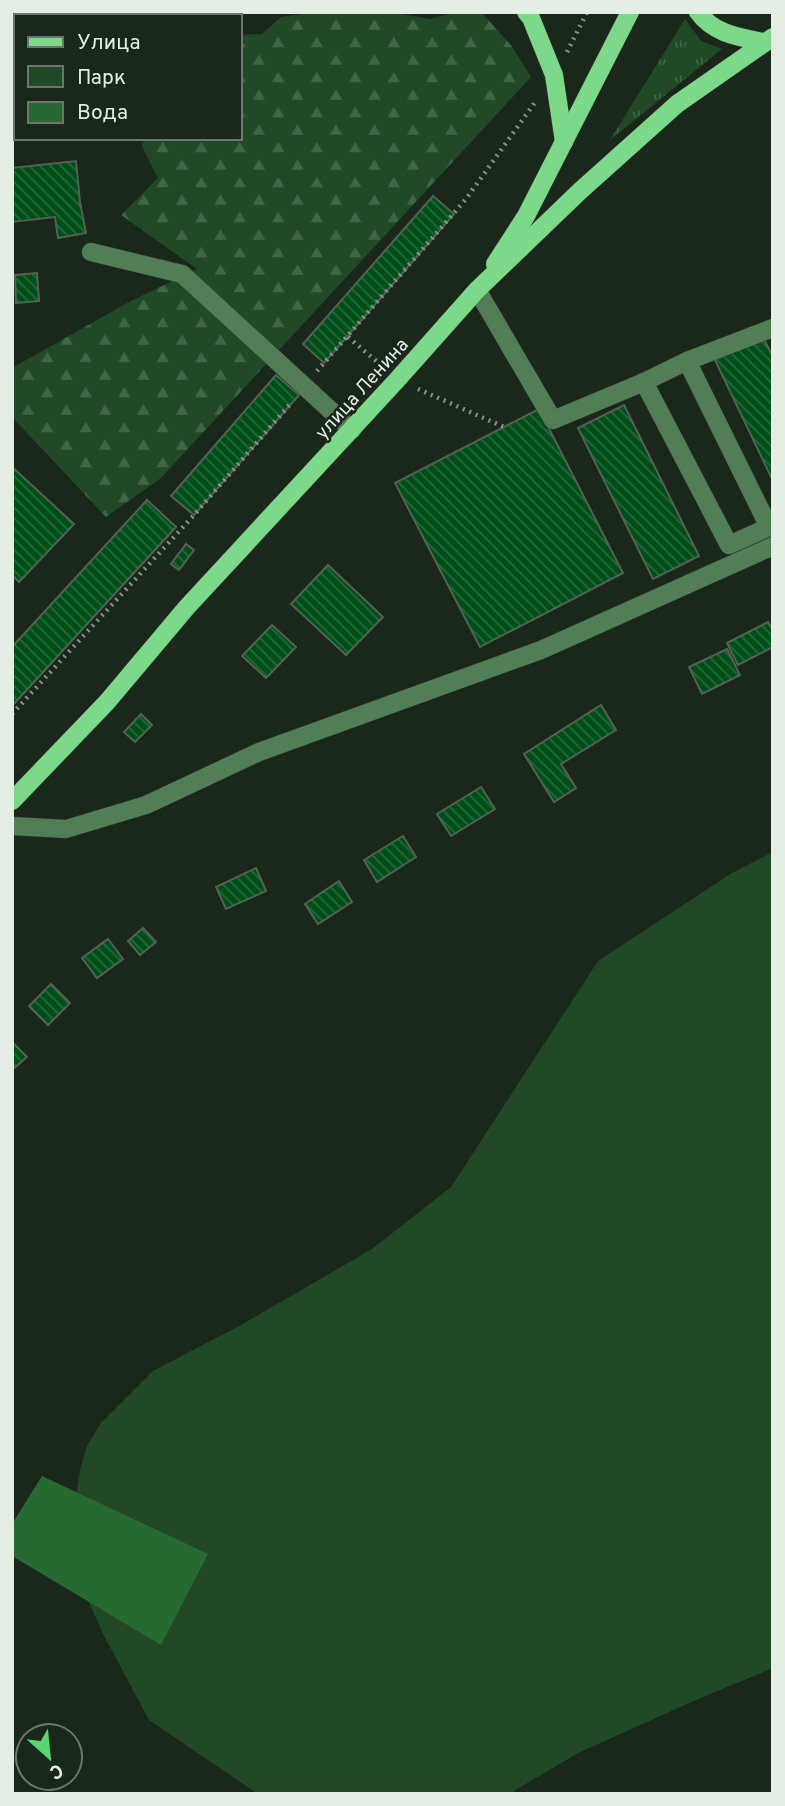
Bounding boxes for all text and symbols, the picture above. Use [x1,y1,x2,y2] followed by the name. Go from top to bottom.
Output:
[14,14,242,140] legend
[77,30,141,57] text: Улица
[77,65,126,92] text: Парк
[77,100,128,127] text: Вода
[311,334,414,445] street label: улица Ленина
[14,1722,84,1792] north arrow
[45,1757,67,1784] text: С

